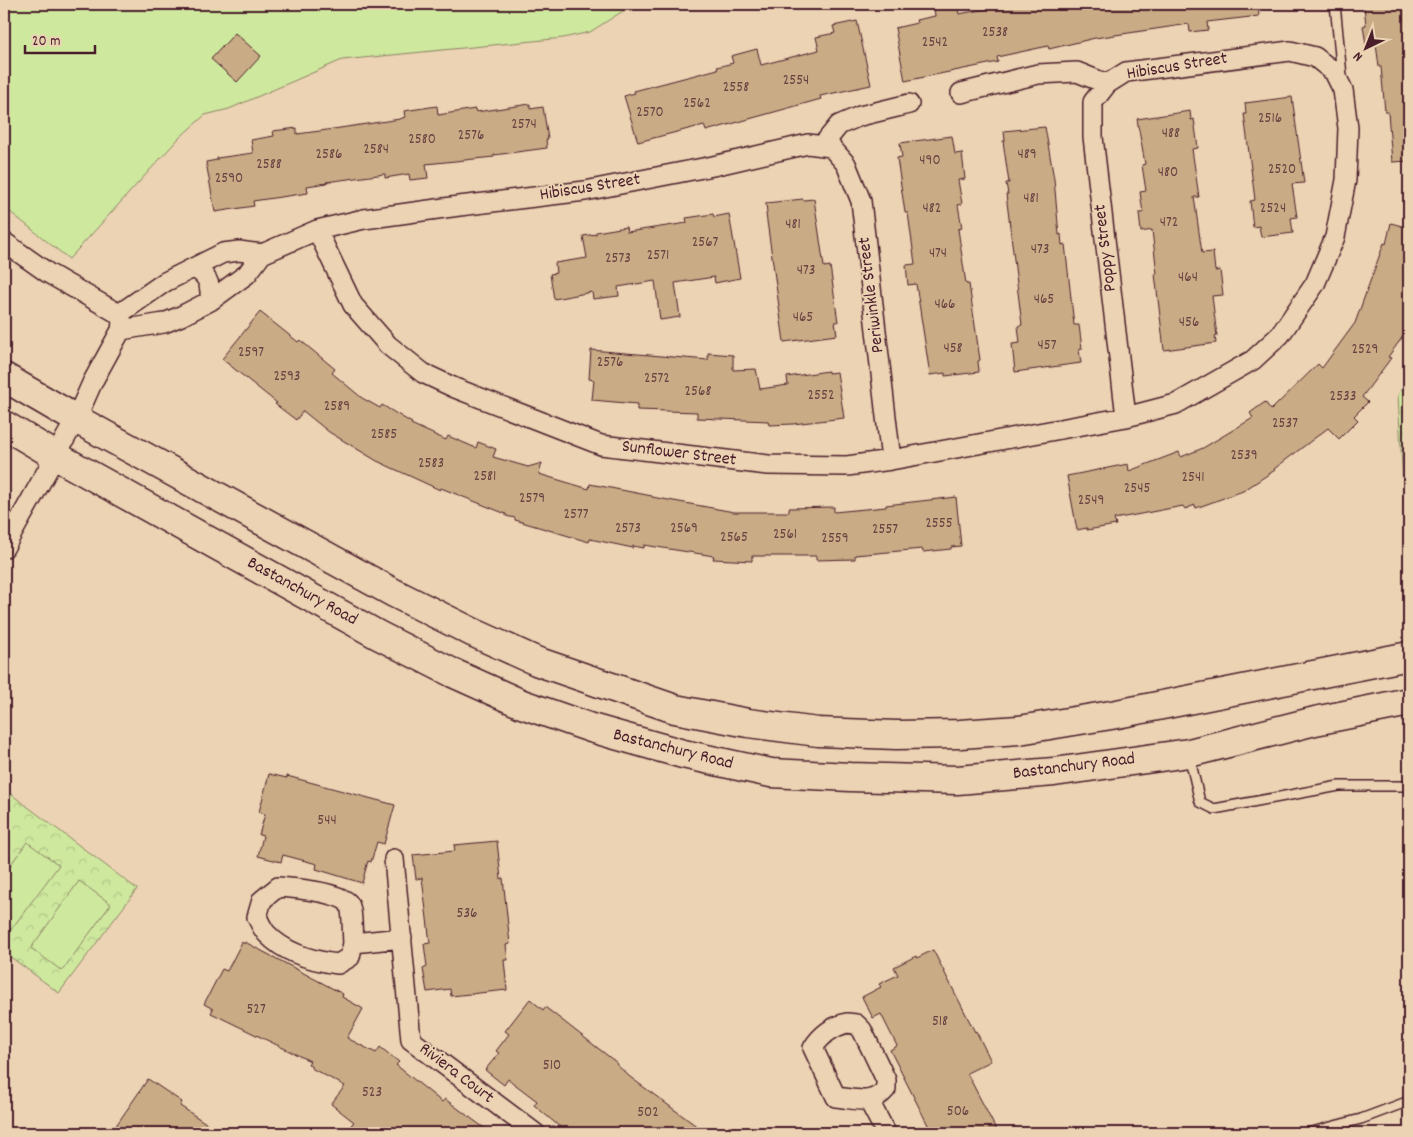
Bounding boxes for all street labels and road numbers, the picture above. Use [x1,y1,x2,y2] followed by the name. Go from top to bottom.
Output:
[1125,47,1229,87] street label: Hibiscus Street
[538,168,642,208] street label: Hibiscus Street
[1088,202,1124,293] street label: Poppy Street
[852,235,892,354] street label: Periwinkle Street
[620,435,738,473] street label: Sunflower Street
[242,551,362,633] street label: Bastanchury Road
[610,723,736,777] street label: Bastanchury Road
[1011,747,1137,787] street label: Bastanchury Road
[413,1038,499,1111] street label: Riviera Court

